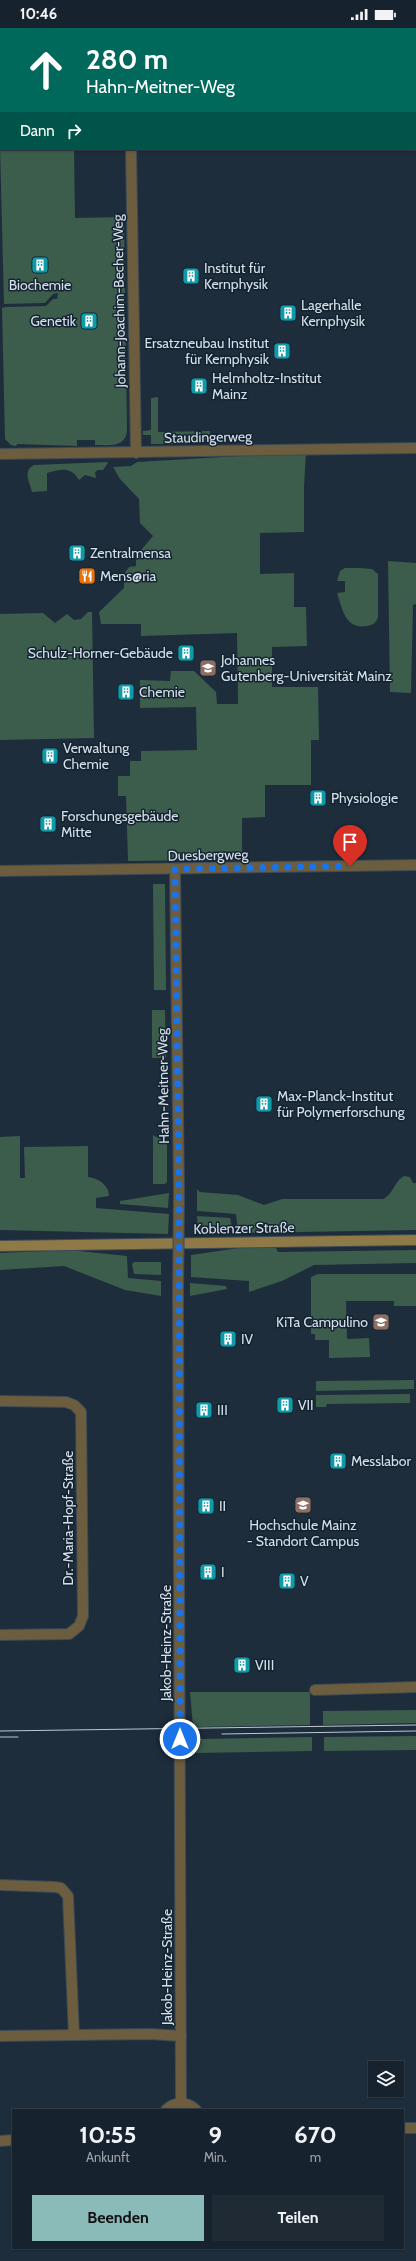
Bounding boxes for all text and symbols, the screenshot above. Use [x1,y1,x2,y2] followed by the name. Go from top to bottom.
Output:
[20,5,57,23] text: 10:46
[86,42,168,76] text: 280 m
[20,44,72,96] icon: ahead
[86,76,235,98] text: Hahn-Meitner-Weg
[63,120,85,142] icon: right
[20,122,55,140] text: Dann
[108,213,130,389] street label: Johann-Joachim-Becher-Weg
[30,255,50,275] building icon: Biochemie
[204,259,269,293] place label: Institut für Kernphysik
[181,266,201,286] building icon: Institut für Kernphysik
[9,276,71,294] place label: Biochemie
[301,296,366,330] place label: Lagerhalle Kernphysik
[278,303,298,323] building icon: Lagerhalle Kernphysik
[79,311,99,331] building icon: Genetik
[31,312,77,330] place label: Genetik
[144,334,270,368] place label: Ersatzneubau Institut für Kernphysik
[272,341,292,361] building icon: Ersatzneubau Institut für Kernphysik
[212,369,322,403] place label: Helmholtz-Institut Mainz
[189,376,209,396] building icon: Helmholtz-Institut Mainz
[164,427,253,447] street label: Staudingerweg
[67,543,87,563] building icon: Zentralmensa
[90,544,171,562] place label: Zentralmensa
[77,566,97,586] restaurant icon: Mens@ria
[100,567,157,585] place label: Mens@ria
[176,643,196,663] building icon: Schulz-Horner-Gebäude
[28,644,173,662] place label: Schulz-Horner-Gebäude
[220,651,392,685] place label: Johannes Gutenberg-Universität Mainz
[198,658,218,678] school or university icon: Johannes Gutenberg-Universität Mainz
[116,682,136,702] building icon: Chemie
[139,683,185,701] place label: Chemie
[63,739,130,773] place label: Verwaltung Chemie
[40,746,60,766] building icon: Verwaltung Chemie
[308,788,328,808] building icon: Physiologie
[331,789,398,807] place label: Physiologie
[61,807,178,841] place label: Forschungsgebäude Mitte
[38,814,58,834] building icon: Forschungsgebäude Mitte
[333,825,367,866] pin
[339,831,361,853] icon: arrive
[167,845,250,865] street label: Duesbergweg
[153,1027,173,1144] street label: Hahn-Meitner-Weg
[277,1087,406,1121] place label: Max-Planck-Institut für Polymerforschung
[254,1094,274,1114] building icon: Max-Planck-Institut für Polymerforschung
[193,1218,295,1238] street label: Koblenzer Straße
[371,1312,391,1332] school or university icon: KiTa Campulino
[276,1313,368,1331] place label: KiTa Campulino
[218,1329,238,1349] building icon: IV
[241,1330,254,1348] place label: IV
[275,1395,295,1415] building icon: VII
[298,1396,314,1414] place label: VII
[194,1400,214,1420] building icon: III
[217,1401,228,1419] place label: III
[59,1450,77,1586] street label: Dr.-Maria-Hopf-Straße
[328,1451,348,1471] building icon: Messlabor
[351,1452,411,1470] place label: Messlabor
[293,1495,313,1515] school or university icon: Hochschule Mainz - Standort Campus
[196,1496,216,1516] building icon: II
[219,1497,226,1515] place label: II
[247,1516,360,1550] place label: Hochschule Mainz - Standort Campus
[198,1562,218,1582] building icon: I
[221,1563,225,1581] place label: I
[277,1571,297,1591] building icon: V
[300,1572,309,1590] place label: V
[157,1585,175,1702] street label: Jakob-Heinz-Straße
[232,1655,252,1675] building icon: VIII
[255,1656,274,1674] place label: VIII
[159,1718,201,1760] position arrow
[158,1909,176,2026] street label: Jakob-Heinz-Straße
[368,2061,404,2097] map controls
[368,2061,404,2097] button: layers
[79,2120,136,2149] text: 10:55
[208,2120,222,2149] text: 9
[294,2120,337,2149] text: 670
[86,2149,130,2165] text: Ankunft
[204,2149,227,2165] text: Min.
[310,2149,321,2165] text: m
[32,2195,204,2241] button: Beenden
[212,2195,384,2241] button: Teilen

